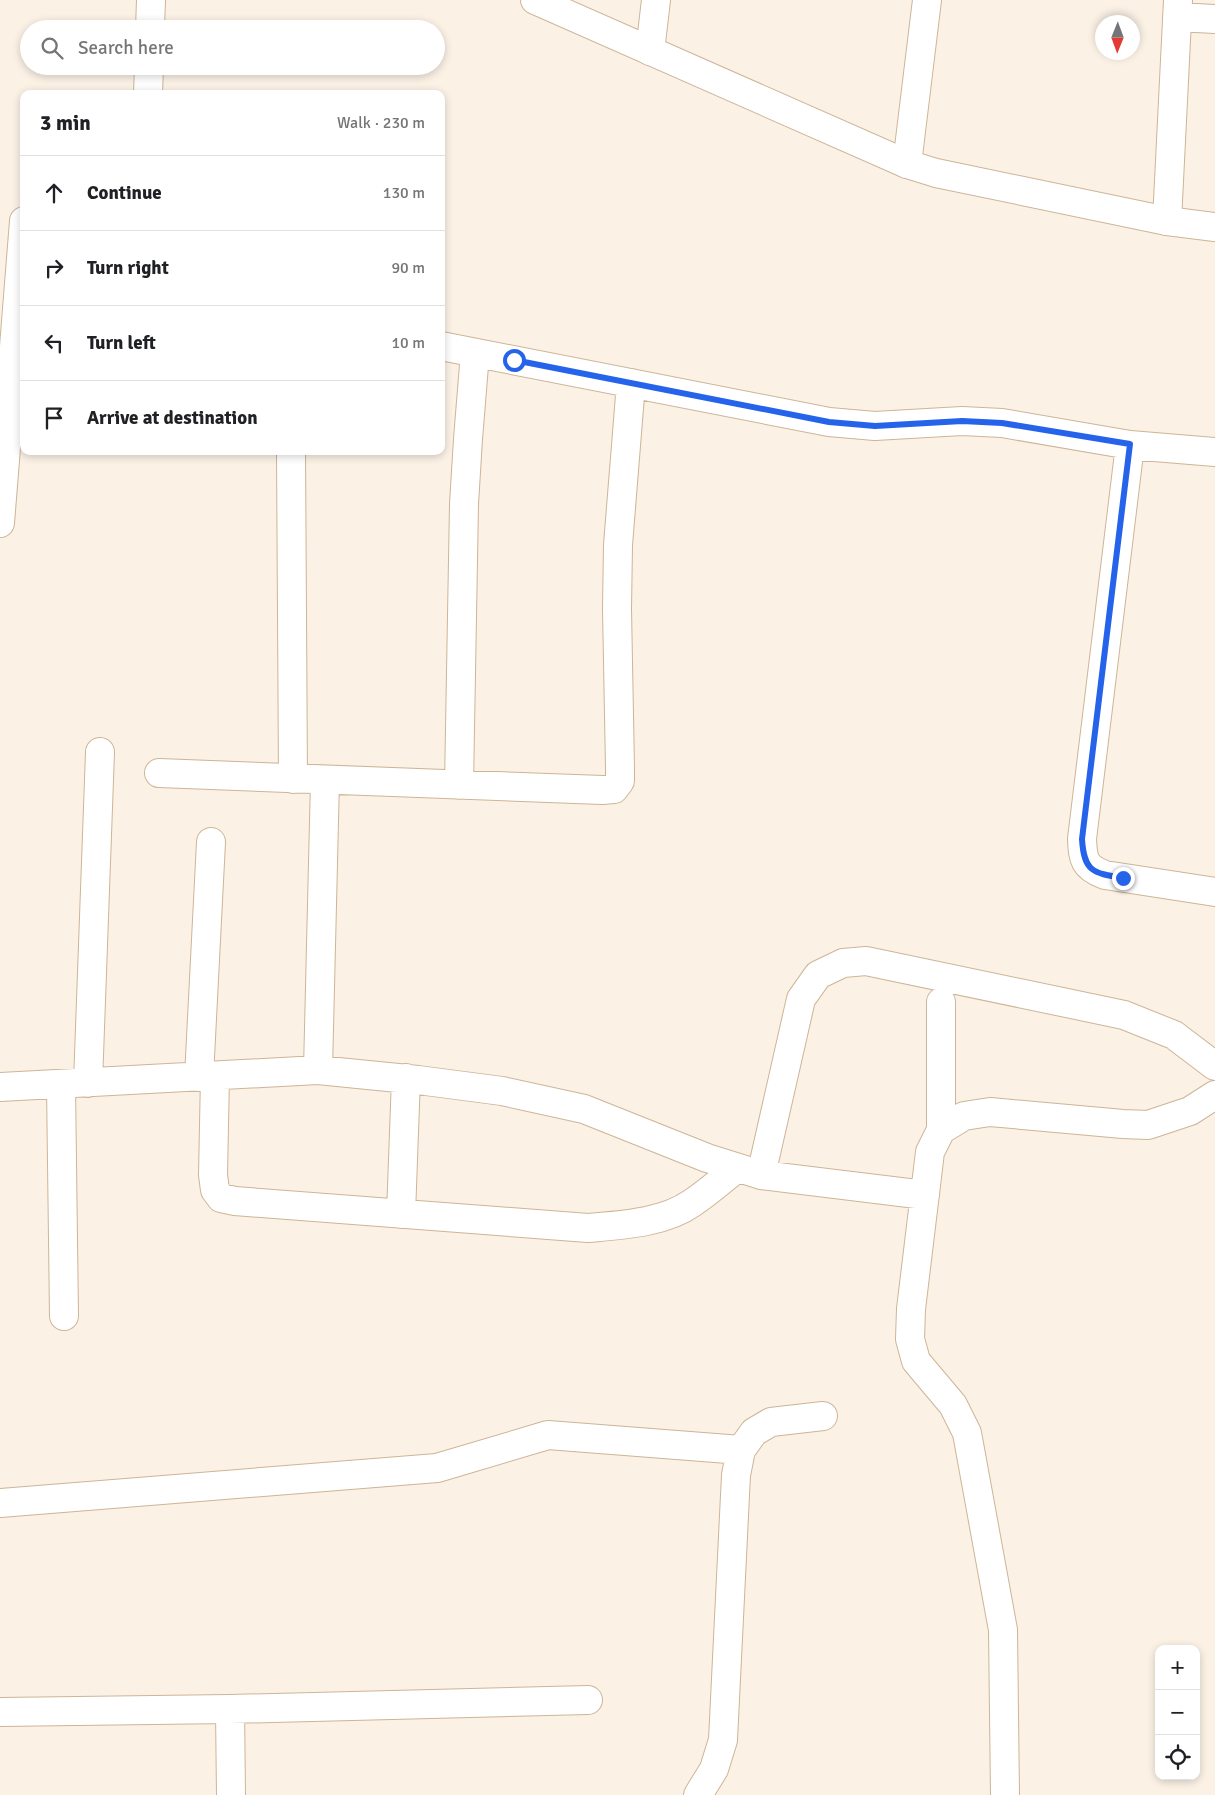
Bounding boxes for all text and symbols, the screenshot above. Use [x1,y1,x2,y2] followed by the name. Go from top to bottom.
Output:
[1095,15,1140,60] north arrow
[20,20,445,75] search box
[38,34,66,62] icon: search
[78,36,174,60] text: Search here
[40,110,91,136] text: 3 min
[337,113,425,133] text: Walk · 230 m
[40,179,68,207] icon: ahead
[87,181,162,205] text: Continue
[383,183,425,203] text: 130 m
[40,254,68,282] icon: right
[87,256,169,280] text: Turn right
[391,258,425,278] text: 90 m
[40,329,68,357] icon: left
[87,331,156,355] text: Turn left
[391,333,425,353] text: 10 m
[503,349,526,372] route start
[40,404,68,432] icon: arrive
[87,406,258,430] text: Arrive at destination
[1112,867,1135,890] route end
[1155,1645,1200,1780] map controls
[1155,1645,1200,1690] button: +
[1155,1690,1200,1735] button: −
[1155,1735,1200,1780] button: locate

